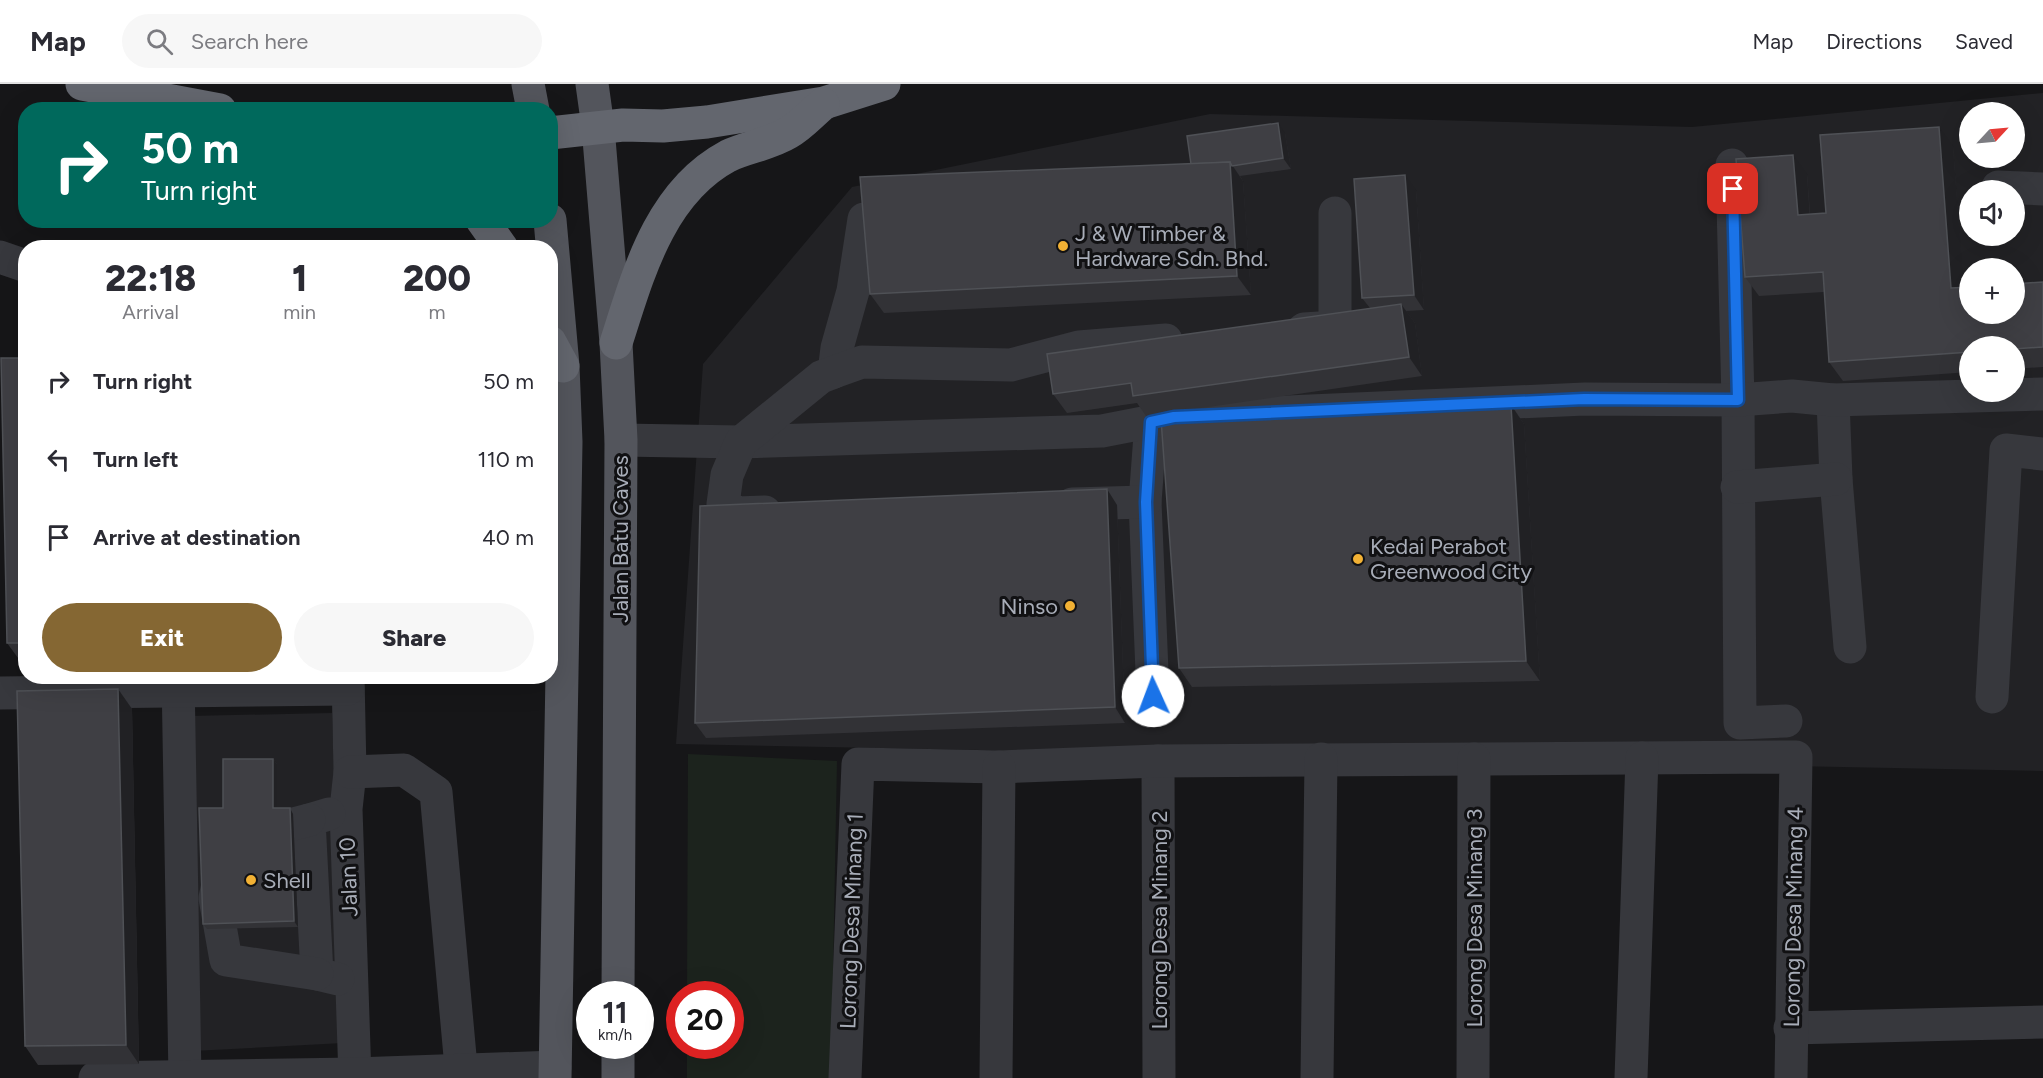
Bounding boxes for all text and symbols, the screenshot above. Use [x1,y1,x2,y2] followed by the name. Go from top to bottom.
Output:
[122,14,542,68] search box
[30,24,86,58] text: Map
[143,25,176,58] icon: search
[191,28,308,55] text: Search here
[1752,29,1793,54] text: Map
[1826,29,1922,54] text: Directions
[1955,29,2013,54] text: Saved
[1959,102,2025,168] north arrow
[1959,102,2025,402] map controls
[141,123,239,174] text: 50 m
[42,126,120,204] icon: right
[1707,163,1758,214] pin
[1716,172,1749,205] icon: arrive
[141,174,257,207] text: Turn right
[1959,180,2025,246] button: sound
[1075,220,1268,272] place label: J & W Timber & Hardware Sdn. Bhd.
[1056,239,1070,253] marker: J & W Timber & Hardware Sdn. Bhd.
[105,257,196,300] text: 22:18
[292,257,307,300] text: 1
[403,257,471,300] text: 200
[1959,258,2025,324] button: +
[122,300,179,324] text: Arrival
[283,300,316,324] text: min
[428,300,446,324] text: m
[1959,336,2025,402] button: −
[42,365,75,398] icon: right
[93,368,192,395] text: Turn right
[483,368,534,395] text: 50 m
[42,443,75,476] icon: left
[93,446,179,473] text: Turn left
[478,446,534,473] text: 110 m
[607,455,634,623] street label: Jalan Batu Caves
[42,521,75,554] icon: arrive
[93,524,301,551] text: Arrive at destination
[482,524,534,551] text: 40 m
[1370,533,1532,585] place label: Kedai Perabot Greenwood City
[1351,552,1365,566] marker: Kedai Perabot Greenwood City
[1001,593,1058,620] place label: Ninso
[1063,599,1077,613] marker: Ninso
[42,603,282,672] button: Exit
[294,603,534,672] button: Share
[1121,664,1185,728] position arrow
[1778,807,1809,1028] street label: Lorong Desa Minang 4
[1461,809,1488,1027] street label: Lorong Desa Minang 3
[1146,810,1173,1030] street label: Lorong Desa Minang 2
[834,813,869,1029] street label: Lorong Desa Minang 1
[334,837,363,917] street label: Jalan 10
[263,867,310,894] place label: Shell
[244,873,258,887] marker: Shell
[666,981,744,1059] speed limit sign: 20
[602,994,628,1031] text: 11
[598,1026,632,1044] text: km/h

